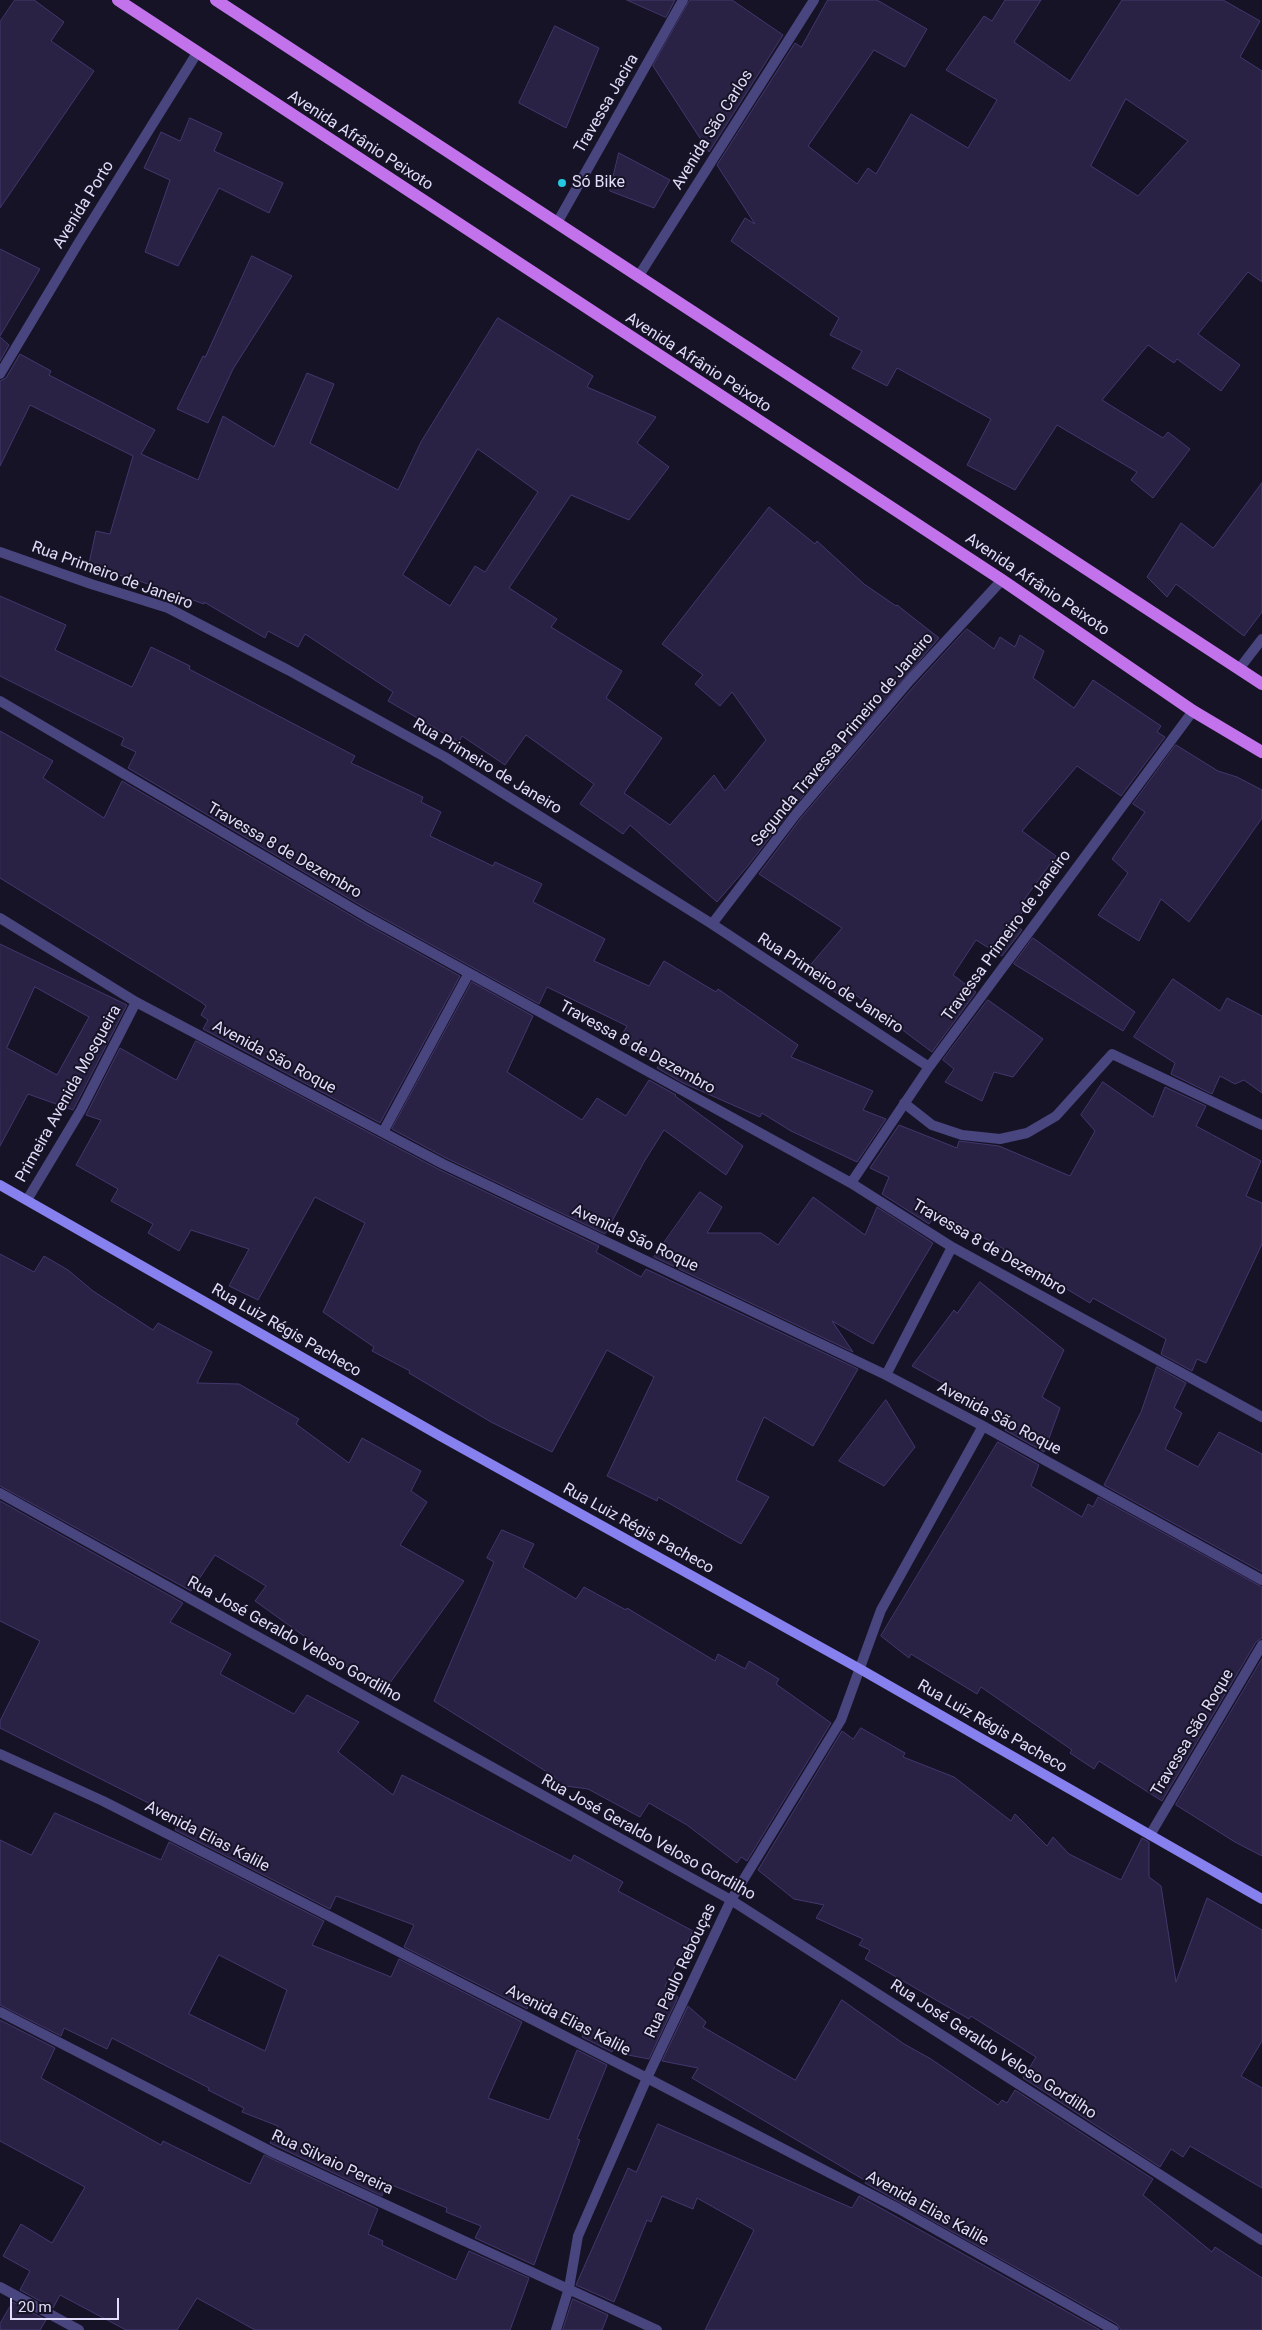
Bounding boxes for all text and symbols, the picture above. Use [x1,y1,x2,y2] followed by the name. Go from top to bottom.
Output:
[571,51,643,157] street label: Travessa Jacira
[668,67,758,193] street label: Avenida São Carlos
[284,87,436,195] street label: Avenida Afrânio Peixoto
[49,158,119,252] street label: Avenida Porto
[572,173,625,193] place label: Só Bike
[556,177,568,189] marker: Só Bike
[622,309,774,417] street label: Avenida Afrânio Peixoto
[961,530,1113,640] street label: Avenida Afrânio Peixoto
[29,538,195,614] street label: Rua Primeiro de Janeiro
[748,629,938,851] street label: Segunda Travessa Primeiro de Janeiro
[409,715,565,819] street label: Rua Primeiro de Janeiro
[203,799,365,903] street label: Travessa 8 de Dezembro
[938,847,1076,1025] street label: Travessa Primeiro de Janeiro
[753,930,907,1038] street label: Rua Primeiro de Janeiro
[556,997,718,1099] street label: Travessa 8 de Dezembro
[12,1002,126,1186] street label: Primeira Avenida Mosqueira
[209,1017,339,1099] street label: Avenida São Roque
[908,1196,1070,1300] street label: Travessa 8 de Dezembro
[569,1201,701,1277] street label: Avenida São Roque
[208,1280,364,1382] street label: Rua Luiz Régis Pacheco
[934,1378,1064,1460] street label: Avenida São Roque
[559,1479,717,1579] street label: Rua Luiz Régis Pacheco
[184,1573,404,1707] street label: Rua José Geraldo Veloso Gordilho
[1148,1666,1238,1800] street label: Travessa São Roque
[914,1676,1070,1778] street label: Rua Luiz Régis Pacheco
[538,1771,758,1905] street label: Rua José Geraldo Veloso Gordilho
[141,1797,273,1877] street label: Avenida Elias Kalile
[641,1901,721,2041] street label: Rua Paulo Rebouças
[886,1976,1100,2124] street label: Rua José Geraldo Veloso Gordilho
[502,1981,634,2061] street label: Avenida Elias Kalile
[268,2126,396,2200] street label: Rua Silvaio Pereira
[862,2167,992,2251] street label: Avenida Elias Kalile
[12,2288,121,2320] scale bar
[18,2298,52,2316] text: 20 m

